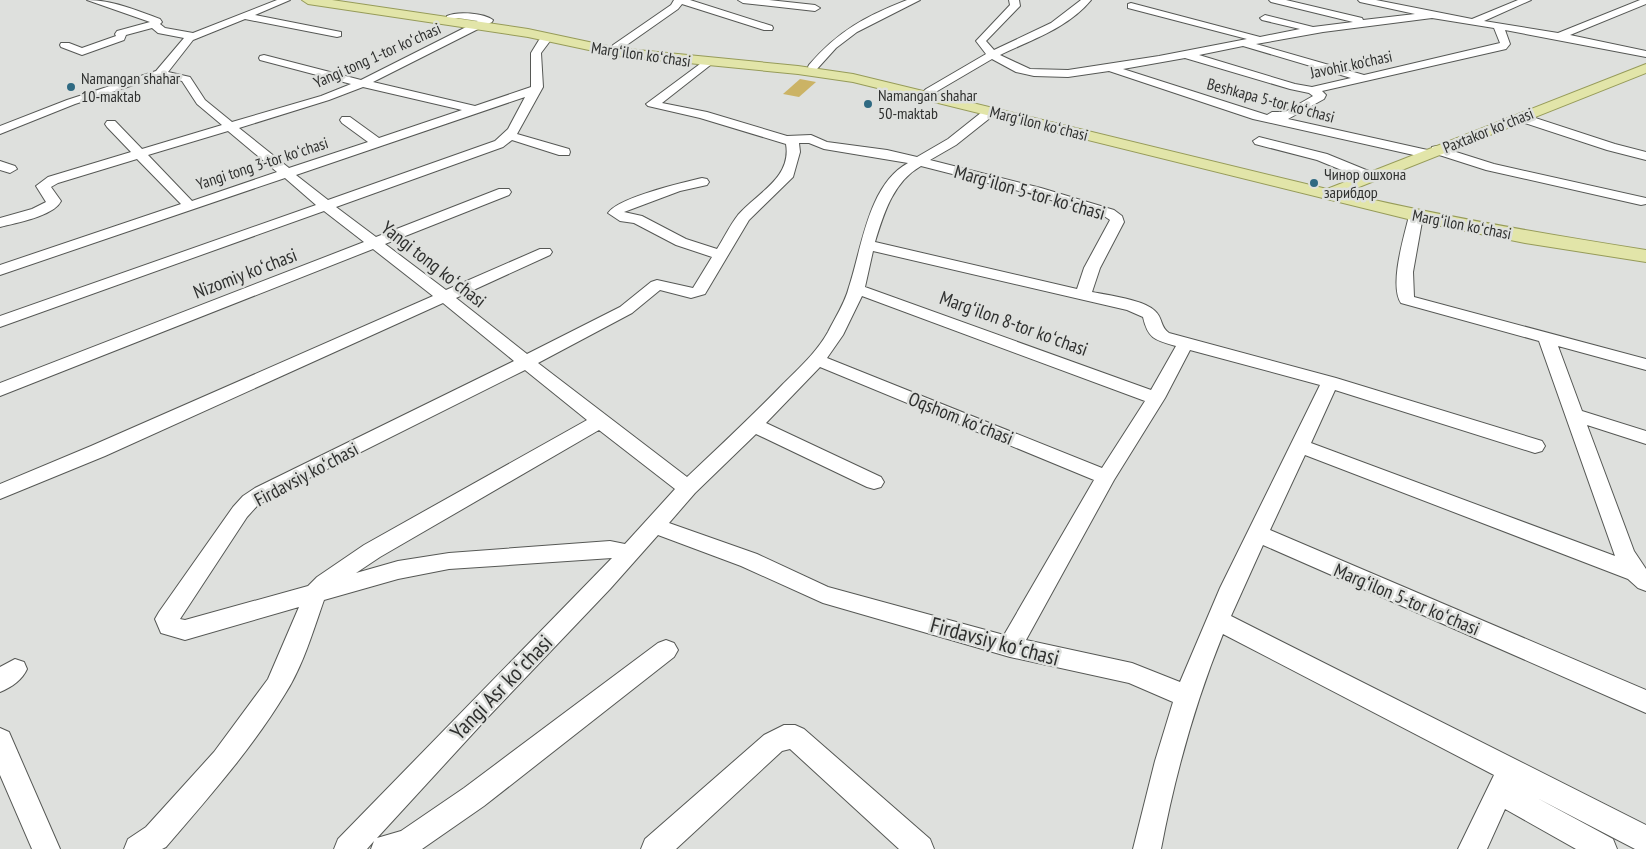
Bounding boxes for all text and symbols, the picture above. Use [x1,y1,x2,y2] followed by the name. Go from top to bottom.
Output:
[310,18,444,92] street label: Yangi tong 1-tor koʻchasi
[590,37,692,71] street label: Margʻilon koʻchasi
[1307,46,1394,83] street label: Javohir ko'chasi
[81,68,181,106] place label: Namangan shahar 10-maktab
[1205,73,1337,127] street label: Beshkapa 5-tor koʻchasi
[65,81,77,93] marker: Namangan shahar 10-maktab
[878,85,978,123] place label: Namangan shahar 50-maktab
[862,98,874,110] marker: Namangan shahar 50-maktab
[988,101,1090,145] street label: Margʻilon koʻchasi
[1440,103,1536,157] street label: Paxtakor koʻchasi
[194,132,330,194] street label: Yangi tong 3-tor koʻchasi
[952,159,1108,225] street label: Margʻilon 5-tor koʻchasi
[1324,164,1406,202] place label: Чинор ошхона зарибдор
[1308,177,1320,189] marker: Чинор ошхона зарибдор
[1411,205,1513,243] street label: Margʻilon koʻchasi
[377,216,491,312] street label: Yangi tong koʻchasi
[190,242,300,304] street label: Nizomiy koʻchasi
[937,285,1091,361] street label: Margʻilon 8-tor koʻchasi
[905,386,1017,450] street label: Oqshom koʻchasi
[250,437,362,511] street label: Firdavsiy koʻchasi
[1331,557,1483,641] street label: Margʻilon 5-tor koʻchasi
[927,610,1063,672] street label: Firdavsiy koʻchasi
[444,629,558,745] street label: Yangi Asr koʻchasi

